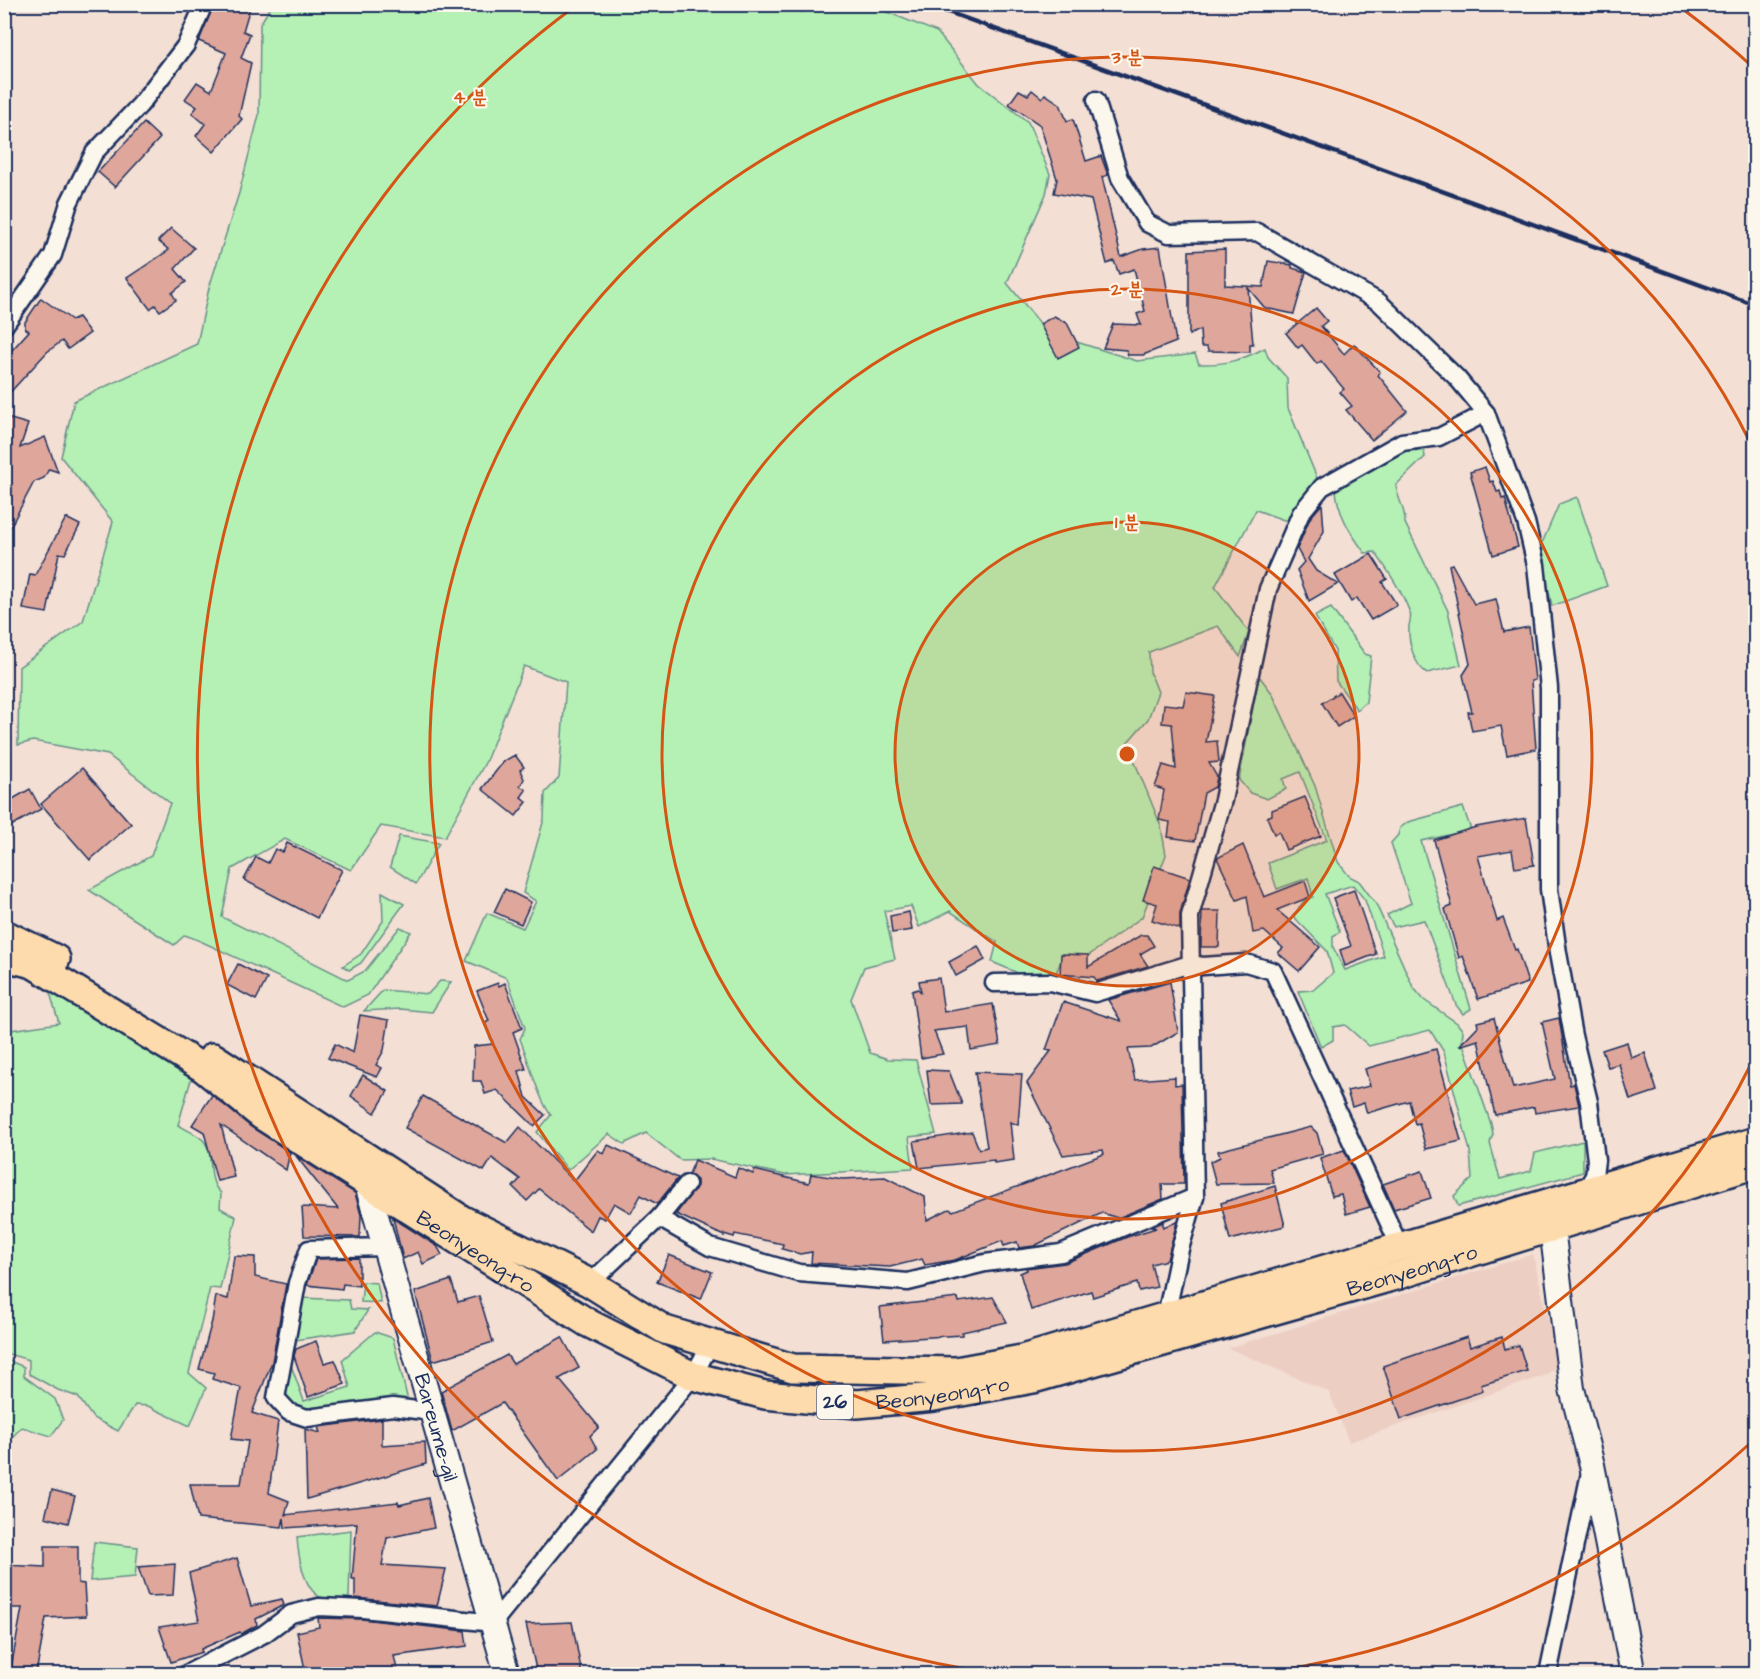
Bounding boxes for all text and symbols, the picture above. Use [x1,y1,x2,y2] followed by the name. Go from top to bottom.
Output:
[1111,45,1142,70] text: 3 분
[453,85,487,110] text: 4 분
[1110,277,1143,302] text: 2 분
[1115,510,1139,535] text: 1 분
[1117,744,1137,764] centre of rings
[411,1203,540,1300] street label: Beonyeong-ro
[1343,1237,1481,1303] street label: Beonyeong-ro
[874,1369,1012,1417] street label: Beonyeong-ro
[407,1370,466,1484] street label: Bareume-gil
[817,1385,853,1419] road number: 26

